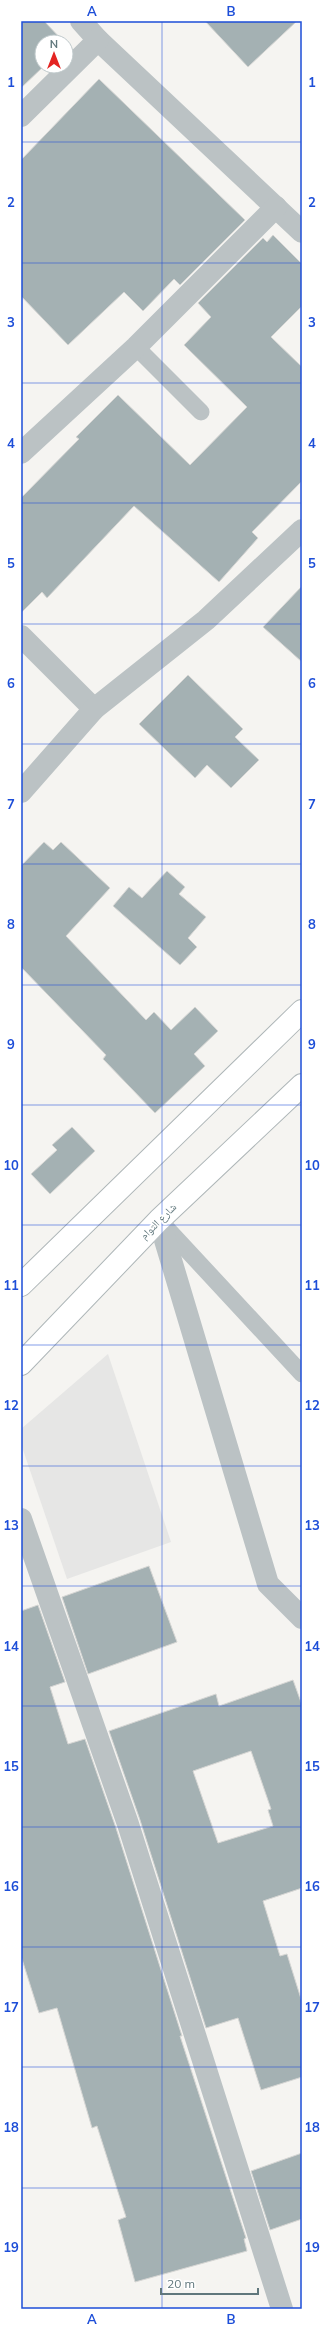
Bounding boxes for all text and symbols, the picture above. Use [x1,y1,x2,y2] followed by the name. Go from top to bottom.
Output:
[87,3,97,19] text: A
[227,3,236,19] text: B
[34,34,74,74] north arrow
[50,37,58,51] text: N
[7,74,15,90] text: 1
[308,74,316,90] text: 1
[7,194,15,210] text: 2
[308,194,316,210] text: 2
[7,314,15,330] text: 3
[308,314,316,330] text: 3
[7,435,15,451] text: 4
[308,435,316,451] text: 4
[7,555,15,571] text: 5
[308,555,316,571] text: 5
[7,675,15,691] text: 6
[308,675,316,691] text: 6
[7,796,15,812] text: 7
[308,796,316,812] text: 7
[7,916,15,932] text: 8
[308,916,316,932] text: 8
[7,1036,15,1052] text: 9
[308,1036,316,1052] text: 9
[3,1157,19,1173] text: 10
[304,1157,320,1173] text: 10
[137,1200,179,1242] street label: شارع التوام
[3,1277,19,1293] text: 11
[304,1277,320,1293] text: 11
[3,1397,19,1413] text: 12
[304,1397,320,1413] text: 12
[3,1517,19,1533] text: 13
[304,1517,320,1533] text: 13
[3,1638,19,1654] text: 14
[304,1638,320,1654] text: 14
[3,1758,19,1774] text: 15
[304,1758,320,1774] text: 15
[3,1878,19,1894] text: 16
[304,1878,320,1894] text: 16
[3,1999,19,2015] text: 17
[304,1999,320,2015] text: 17
[3,2119,19,2135] text: 18
[304,2119,320,2135] text: 18
[3,2239,19,2255] text: 19
[304,2239,320,2255] text: 19
[161,2270,258,2296] scale bar
[167,2276,195,2291] text: 20 m
[87,2311,97,2327] text: A
[227,2311,236,2327] text: B

